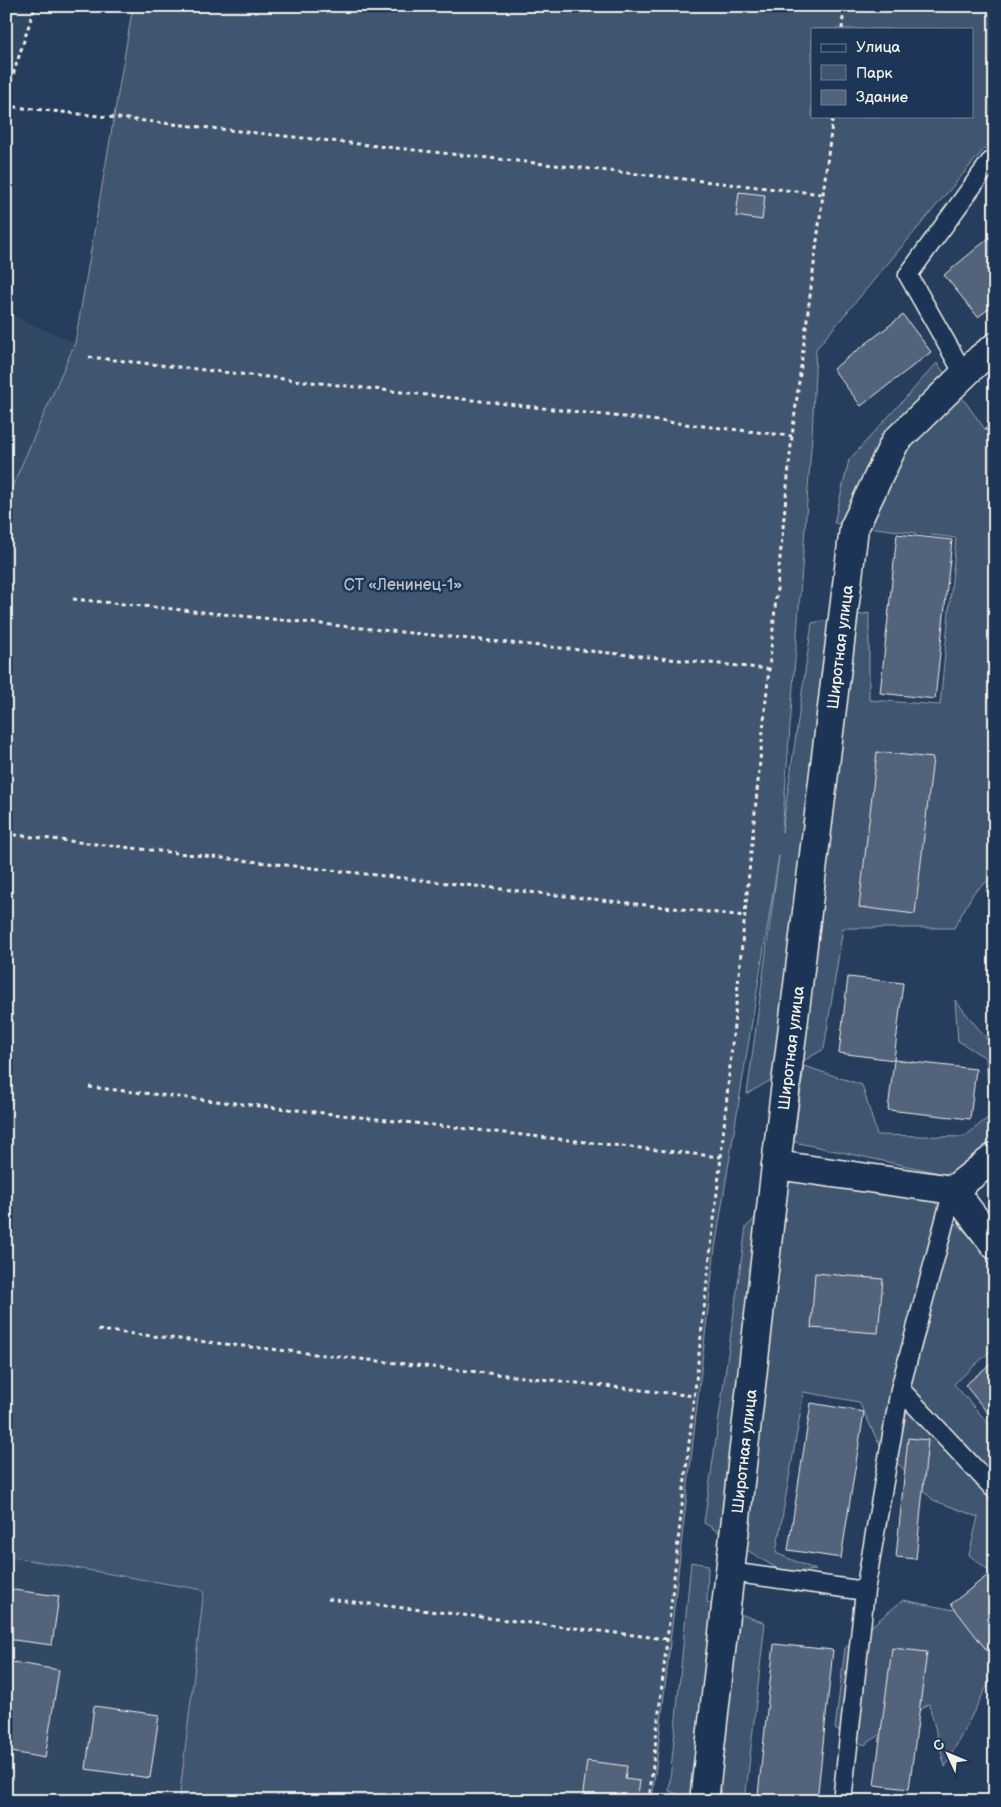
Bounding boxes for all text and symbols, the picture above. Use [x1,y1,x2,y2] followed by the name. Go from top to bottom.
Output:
[811,28,974,118] legend
[856,38,901,57] text: Улица
[856,64,893,83] text: Парк
[856,88,908,107] text: Здание
[344,576,462,595] park label: СТ «Ленинец-1»
[824,583,858,710] street label: Широтная улица
[775,984,809,1111] street label: Широтная улица
[729,1388,762,1515] street label: Широтная улица
[924,1730,974,1780] north arrow
[930,1736,949,1755] text: С

